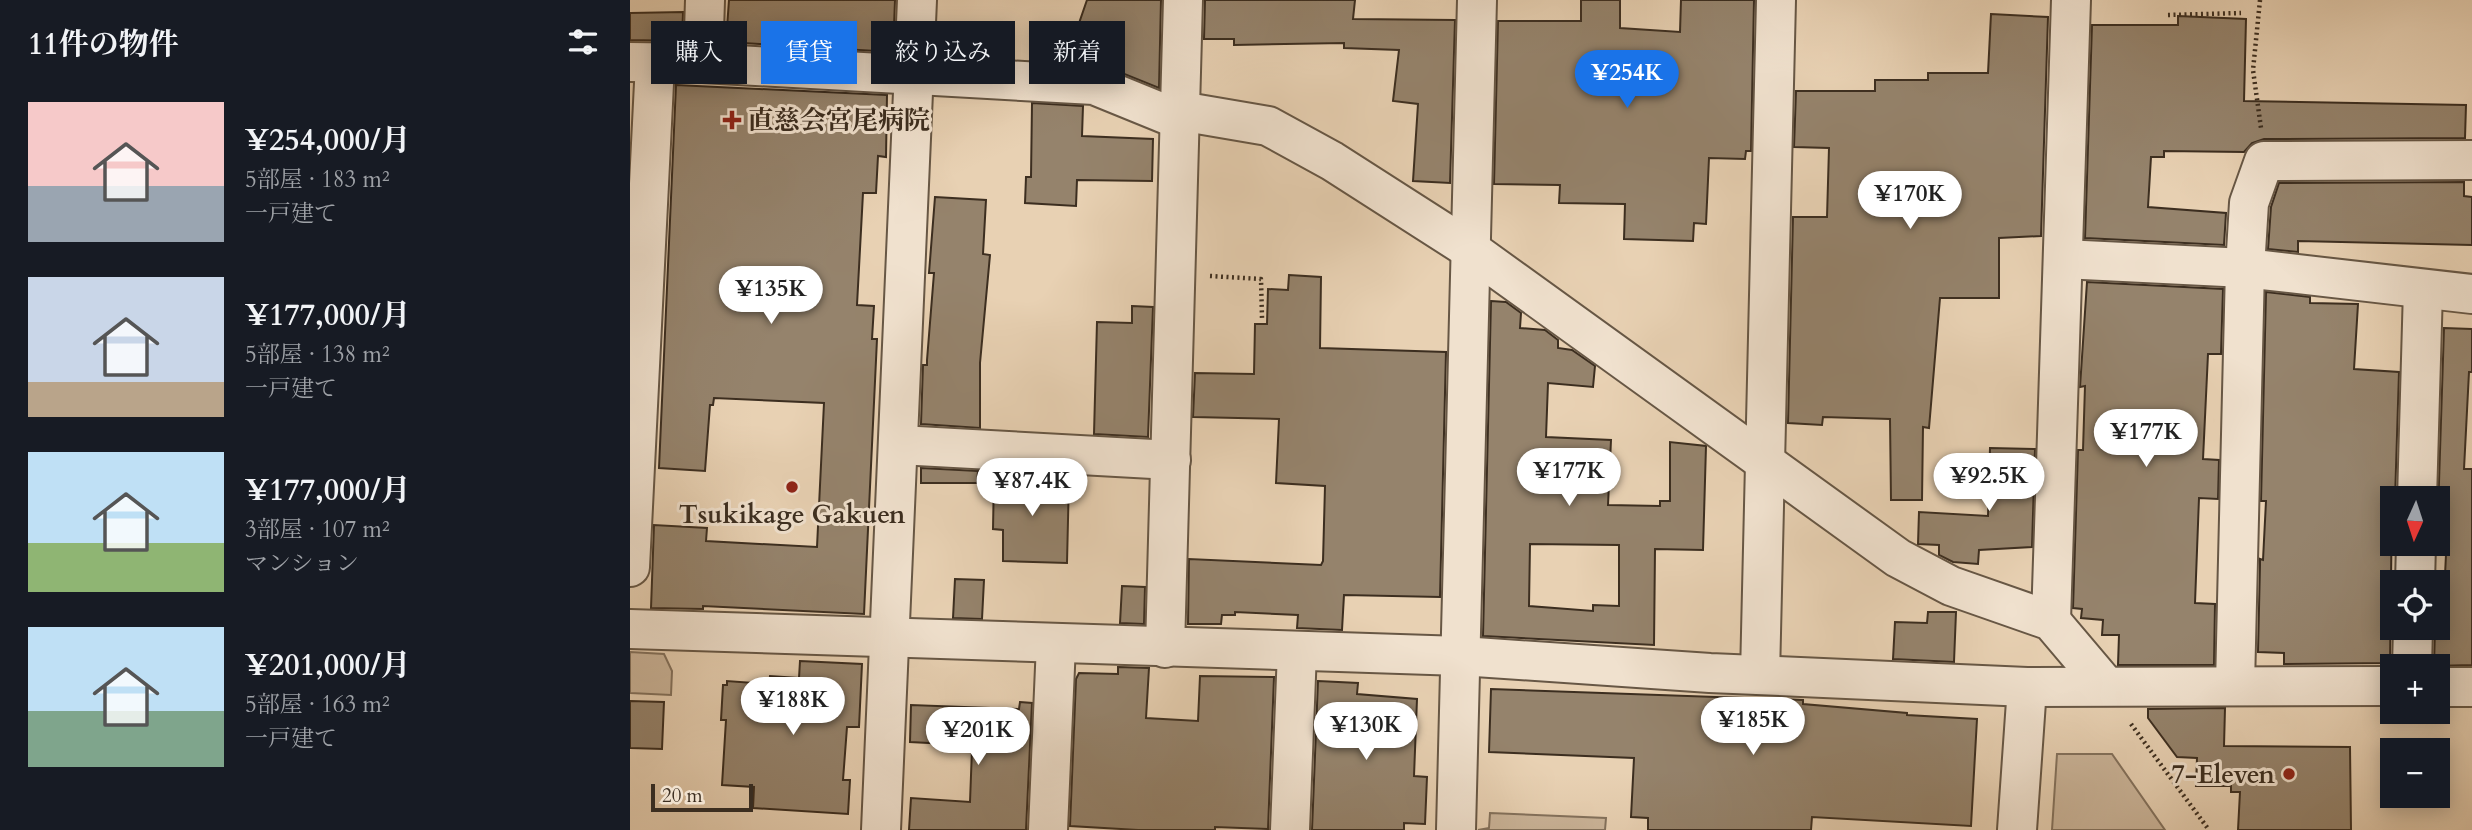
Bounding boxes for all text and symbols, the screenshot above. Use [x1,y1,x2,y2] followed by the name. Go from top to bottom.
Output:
[651,21,747,84] chip: 購入
[761,21,857,84] chip: 賃貸
[871,21,1015,84] chip: 絞り込み
[1029,21,1125,84] chip: 新着
[564,23,602,61] icon: filters
[28,24,179,65] text: 11件の物件
[1578,50,1676,110] pin: ¥254K
[1591,57,1663,88] text: ¥254K
[748,103,930,138] place label: 直慈会宮尾病院
[722,110,742,130] marker: 直慈会宮尾病院
[245,120,411,161] text: ¥254,000/月
[84,130,168,214] icon: home
[245,164,390,195] text: 5部屋 · 183 m²
[1861,172,1959,231] pin: ¥170K
[1874,178,1946,209] text: ¥170K
[245,198,337,229] text: 一戸建て
[722,266,820,326] pin: ¥135K
[735,273,807,304] text: ¥135K
[245,295,411,336] text: ¥177,000/月
[84,305,168,389] icon: home
[245,339,390,370] text: 5部屋 · 138 m²
[245,373,337,404] text: 一戸建て
[2097,410,2195,469] pin: ¥177K
[2110,416,2182,447] text: ¥177K
[1520,448,1618,508] pin: ¥177K
[1932,454,2046,513] pin: ¥92.5K
[1533,455,1605,486] text: ¥177K
[975,458,1089,518] pin: ¥87.4K
[1950,460,2029,491] text: ¥92.5K
[993,465,1072,496] text: ¥87.4K
[245,470,411,511] text: ¥177,000/月
[784,479,800,495] marker: Tsukikage Gakuen
[84,480,168,564] icon: home
[2380,486,2450,556] north arrow
[2380,486,2450,808] map controls
[679,497,906,532] place label: Tsukikage Gakuen
[245,514,390,545] text: 3部屋 · 107 m²
[245,548,359,579] text: マンション
[2380,570,2450,640] button: locate
[245,645,411,686] text: ¥201,000/月
[2380,654,2450,724] button: +
[84,655,168,739] icon: home
[744,678,842,737] pin: ¥188K
[757,684,829,715] text: ¥188K
[245,689,390,720] text: 5部屋 · 163 m²
[1704,698,1802,757] pin: ¥185K
[1317,702,1415,762] pin: ¥130K
[1717,704,1789,735] text: ¥185K
[929,708,1027,767] pin: ¥201K
[1330,709,1402,740] text: ¥130K
[942,714,1014,745] text: ¥201K
[245,723,337,754] text: 一戸建て
[2380,738,2450,808] button: −
[2172,757,2275,792] place label: 7-Eleven
[2281,766,2297,782] marker: 7-Eleven
[651,781,752,813] scale bar
[662,783,703,809] text: 20 m

